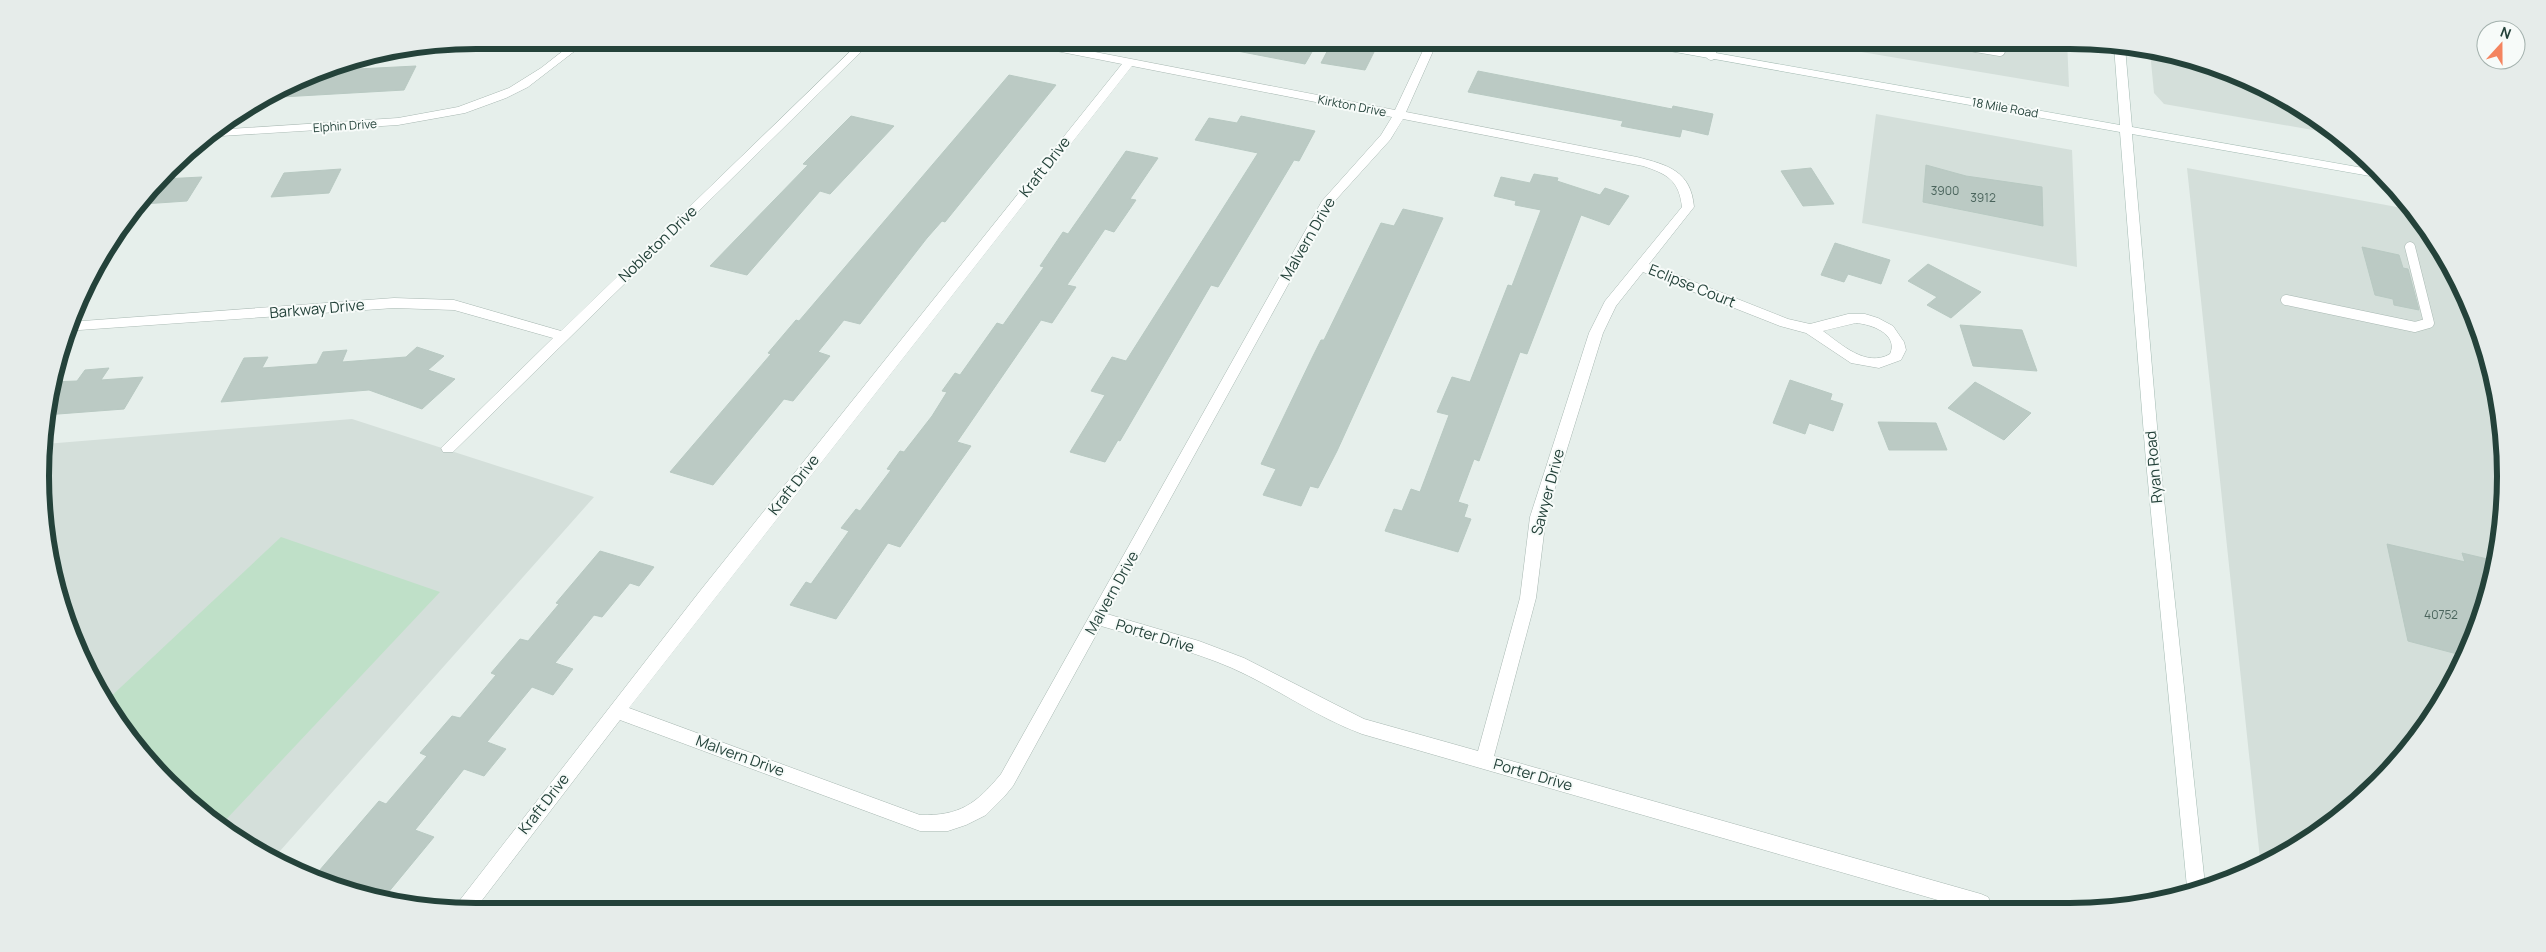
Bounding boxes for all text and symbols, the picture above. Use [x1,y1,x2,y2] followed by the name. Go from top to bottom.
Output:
[2476,20,2526,70] north arrow
[2498,22,2514,43] text: N
[1316,91,1388,120] street label: Kirkton Drive
[1970,93,2040,122] street label: 18 Mile Road
[312,115,378,136] street label: Elphin Drive
[1014,132,1075,201] street label: Kraft Drive
[1931,182,1959,199] house number: 3900
[1970,189,1996,206] house number: 3912
[1275,193,1340,284] street label: Malvern Drive
[614,201,702,287] street label: Nobleton Drive
[1646,259,1739,313] street label: Eclipse Court
[269,294,366,323] street label: Barkway Drive
[2140,430,2167,504] street label: Ryan Road
[1526,446,1569,537] street label: Sawyer Drive
[763,450,824,519] street label: Kraft Drive
[1080,547,1143,638] street label: Malvern Drive
[2424,606,2458,623] house number: 40752
[1113,614,1197,658] street label: Porter Drive
[693,730,788,781] street label: Malvern Drive
[1491,753,1575,796] street label: Porter Drive
[513,769,574,838] street label: Kraft Drive

